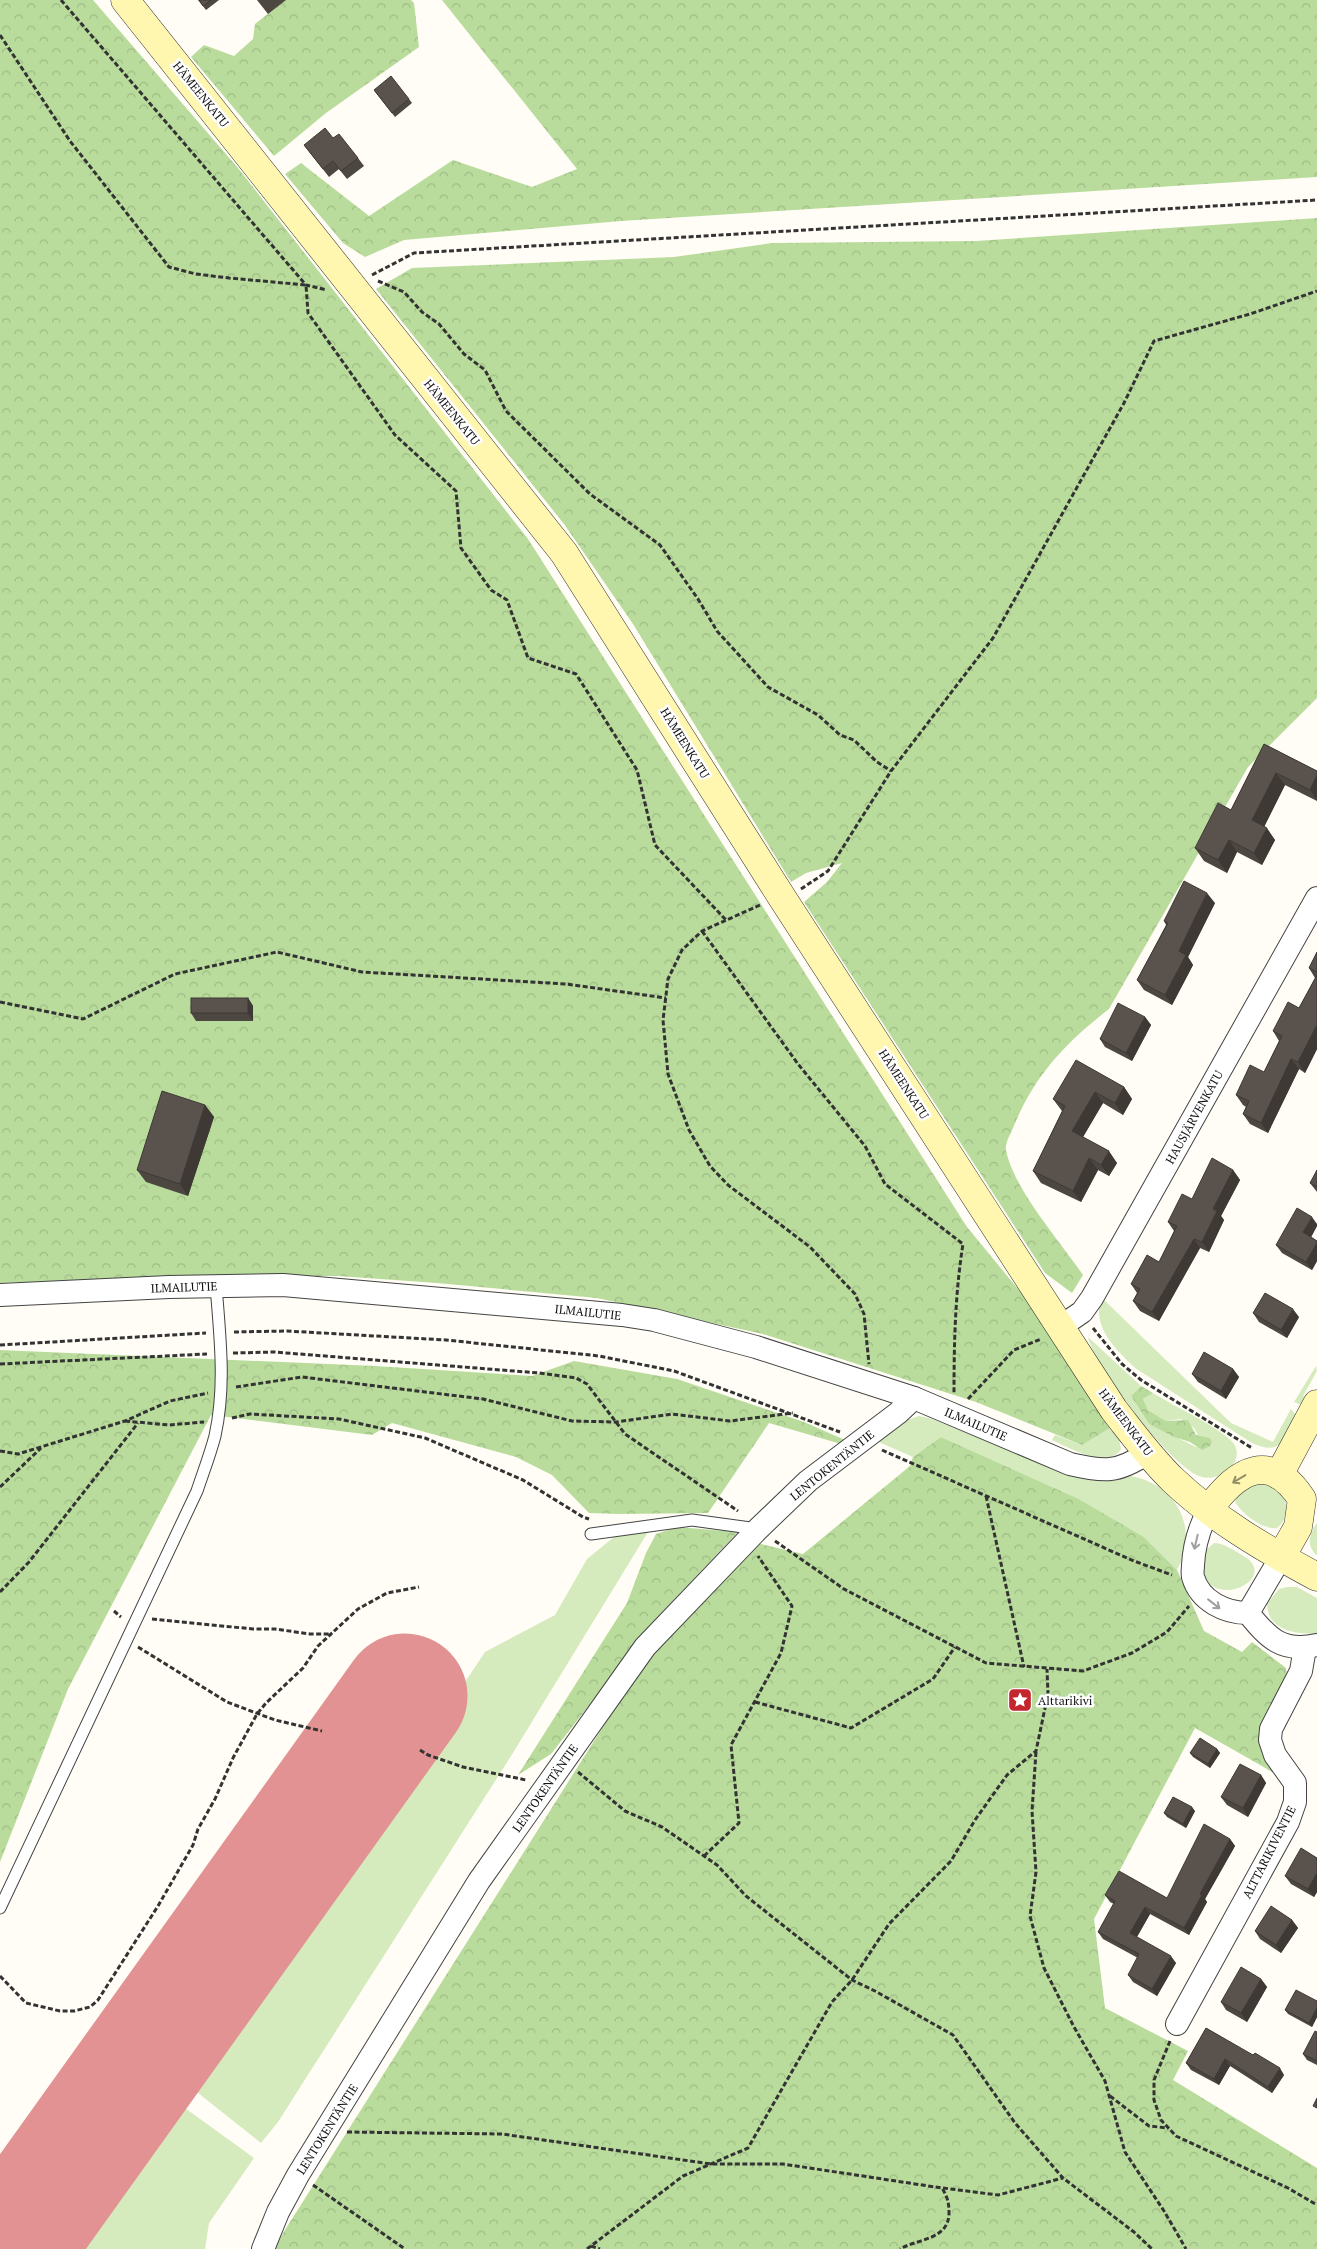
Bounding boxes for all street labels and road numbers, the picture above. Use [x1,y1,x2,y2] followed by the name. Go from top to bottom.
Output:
[170,58,232,130] street label: HÄMEENKATU
[421,376,483,448] street label: HÄMEENKATU
[657,705,713,781] street label: HÄMEENKATU
[876,1046,932,1122] street label: HÄMEENKATU
[1162,1068,1226,1166] street label: HAUSJÄRVENKATU
[150,1278,218,1296] street label: ILMAILUTIE
[554,1301,622,1323] street label: ILMAILUTIE
[1096,1385,1156,1459] street label: HÄMEENKATU
[942,1404,1010,1444] street label: ILMAILUTIE
[787,1426,877,1504] street label: LENTOKENTÄNTIE
[509,1741,581,1835] street label: LENTOKENTÄNTIE
[1239,1803,1299,1901] street label: ALTTARIKIVENTIE
[293,2081,361,2177] street label: LENTOKENTÄNTIE

